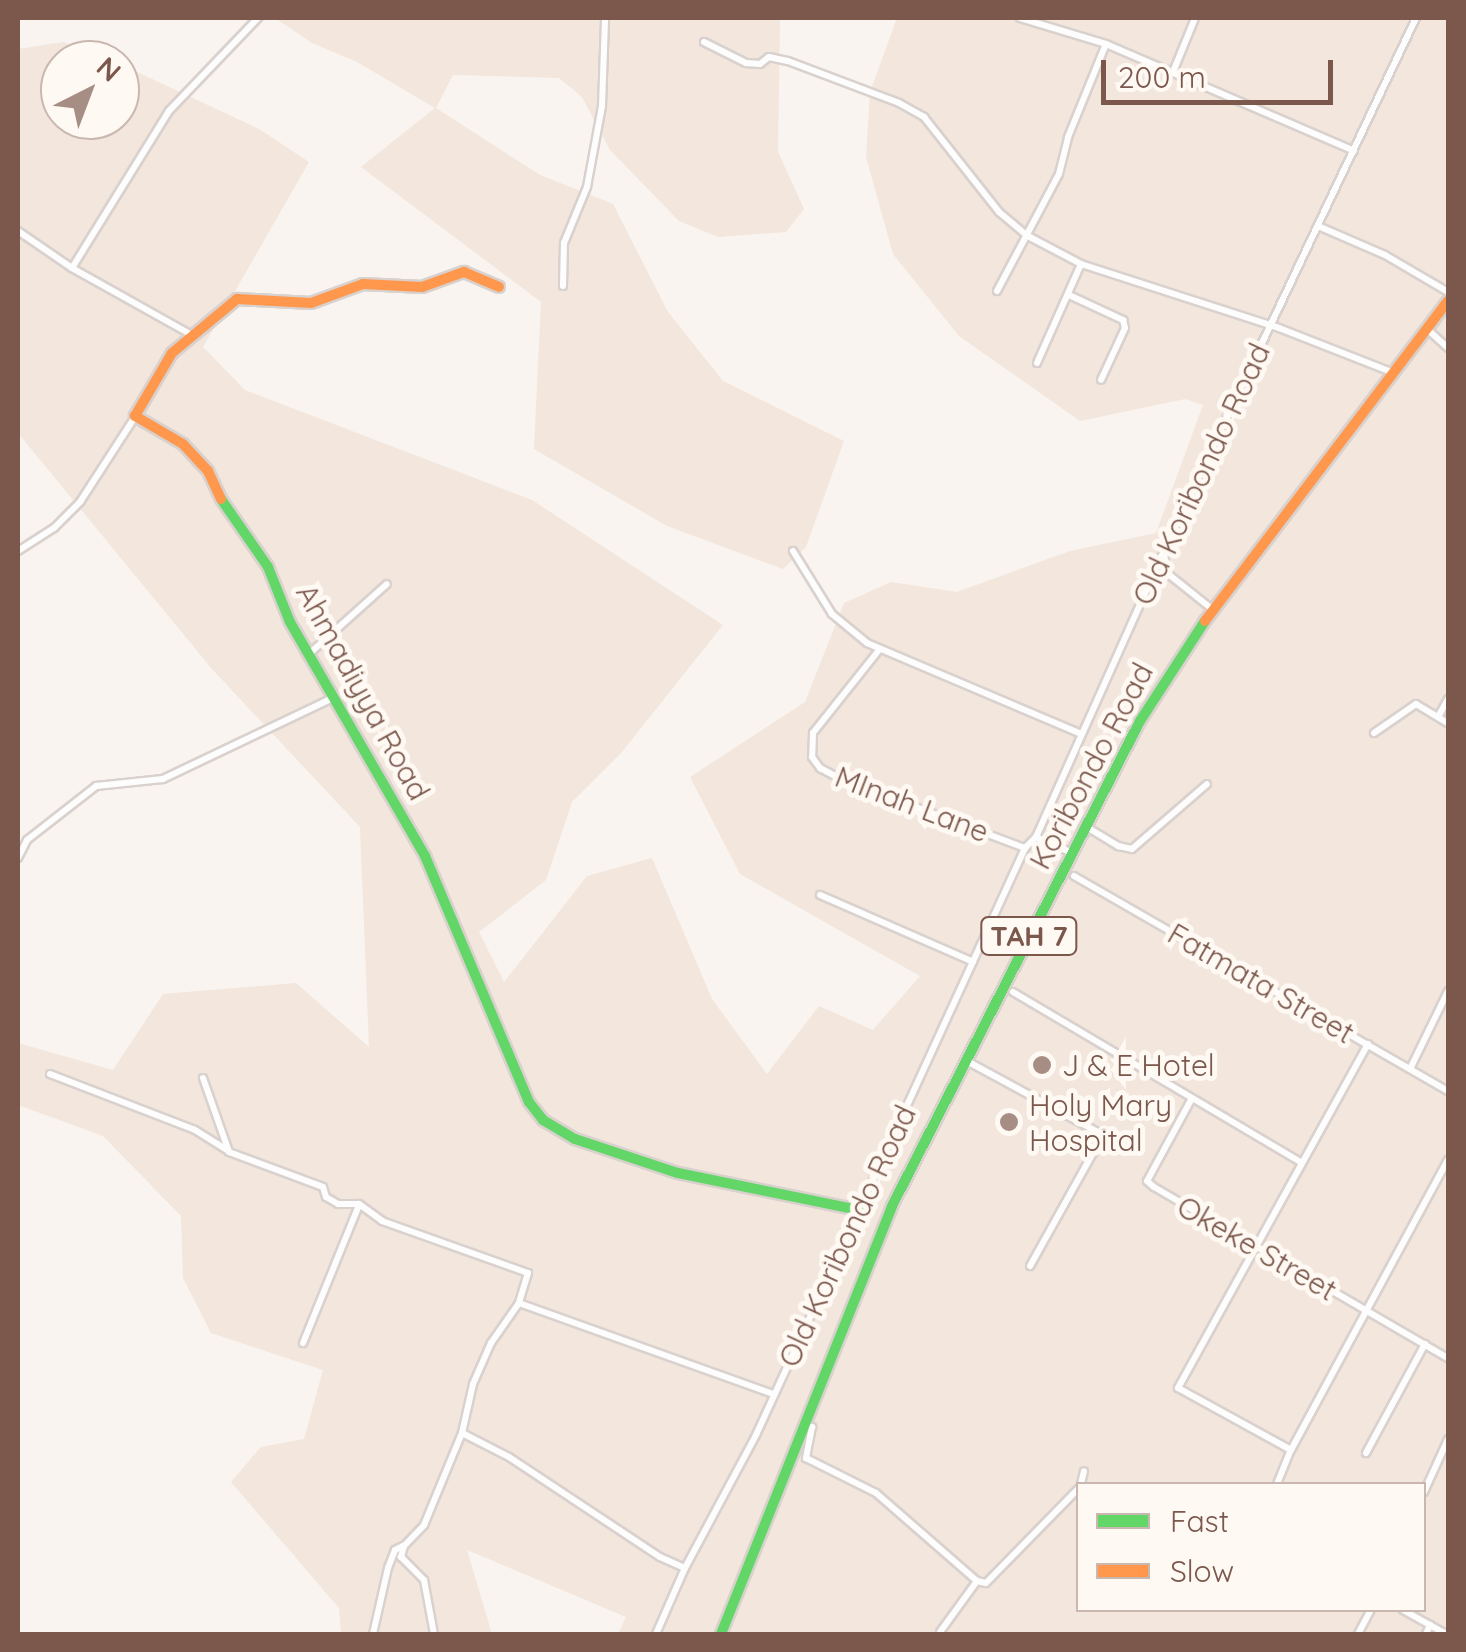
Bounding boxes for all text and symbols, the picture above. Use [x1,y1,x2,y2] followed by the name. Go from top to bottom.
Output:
[40,40,140,140] north arrow
[1106,40,1338,102] scale bar
[90,49,128,89] text: N
[1118,58,1206,96] text: 200 m
[1125,338,1277,610] street label: Old Koribondo Road
[289,578,437,806] street label: Ahmadiyya Road
[1022,657,1160,875] street label: Koribondo Road
[830,758,994,850] street label: MInah Lane
[979,913,1079,959] road number: TAH 7
[1162,915,1360,1051] street label: Fatmata Street
[1062,1047,1215,1083] place label: J & E Hotel
[1031,1054,1053,1076] marker: J & E Hotel
[1029,1087,1172,1158] place label: Holy Mary Hospital
[771,1100,923,1372] street label: Old Koribondo Road
[998,1111,1020,1133] marker: Holy Mary Hospital
[1171,1188,1343,1308] street label: Okeke Street
[1076,1482,1426,1612] legend
[1170,1502,1229,1540] text: Fast
[1170,1552,1234,1590] text: Slow

